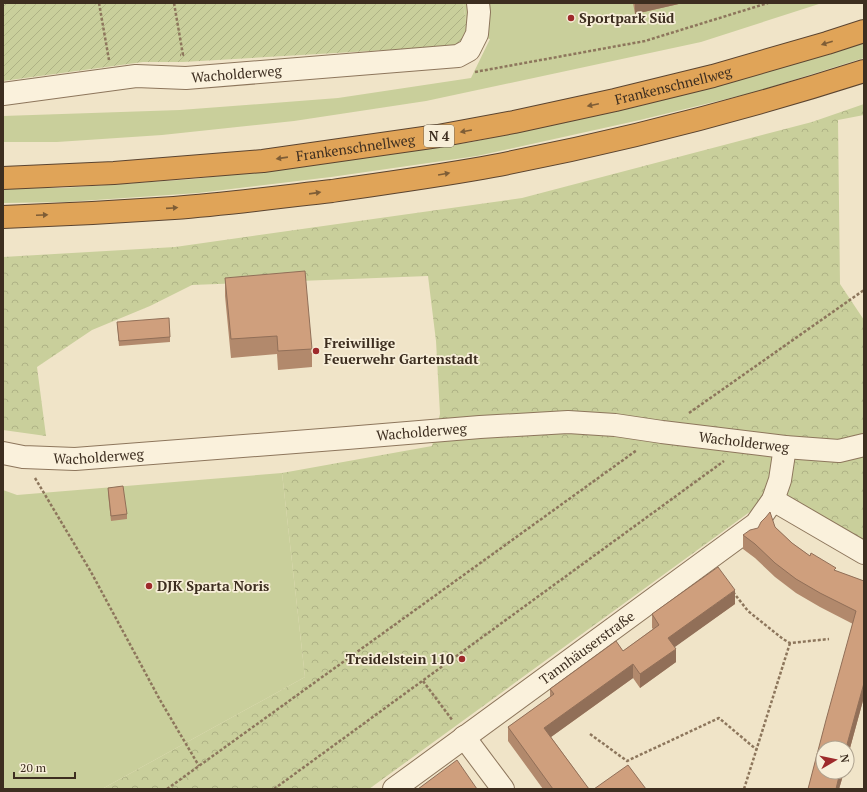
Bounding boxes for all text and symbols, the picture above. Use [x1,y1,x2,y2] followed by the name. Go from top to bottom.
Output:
[579,8,675,27] place label: Sportpark Süd
[566,13,576,23] marker: Sportpark Süd
[821,40,833,46] one-way arrow
[191,60,283,87] street label: Wacholderweg
[613,61,734,109] street label: Frankenschnellweg
[587,102,599,108] one-way arrow
[424,125,454,147] road number: N 4
[460,128,472,134] one-way arrow
[295,129,417,165] street label: Frankenschnellweg
[276,155,288,161] one-way arrow
[437,171,450,177] one-way arrow
[309,190,321,196] one-way arrow
[166,205,178,212] one-way arrow
[36,212,48,219] one-way arrow
[324,333,479,368] place label: Freiwillige Feuerwehr Gartenstadt
[311,346,321,356] marker: Freiwillige Feuerwehr Gartenstadt
[375,418,468,445] street label: Wacholderweg
[698,427,790,456] street label: Wacholderweg
[53,444,145,468] street label: Wacholderweg
[157,576,269,595] place label: DJK Sparta Noris
[144,581,154,591] marker: DJK Sparta Noris
[535,606,638,689] street label: Tannhäuserstraße
[346,649,454,668] place label: Treidelstein 110
[457,654,467,664] marker: Treidelstein 110
[815,740,855,780] north arrow
[837,753,853,764] text: N
[14,754,75,780] scale bar
[20,760,47,775] text: 20 m

